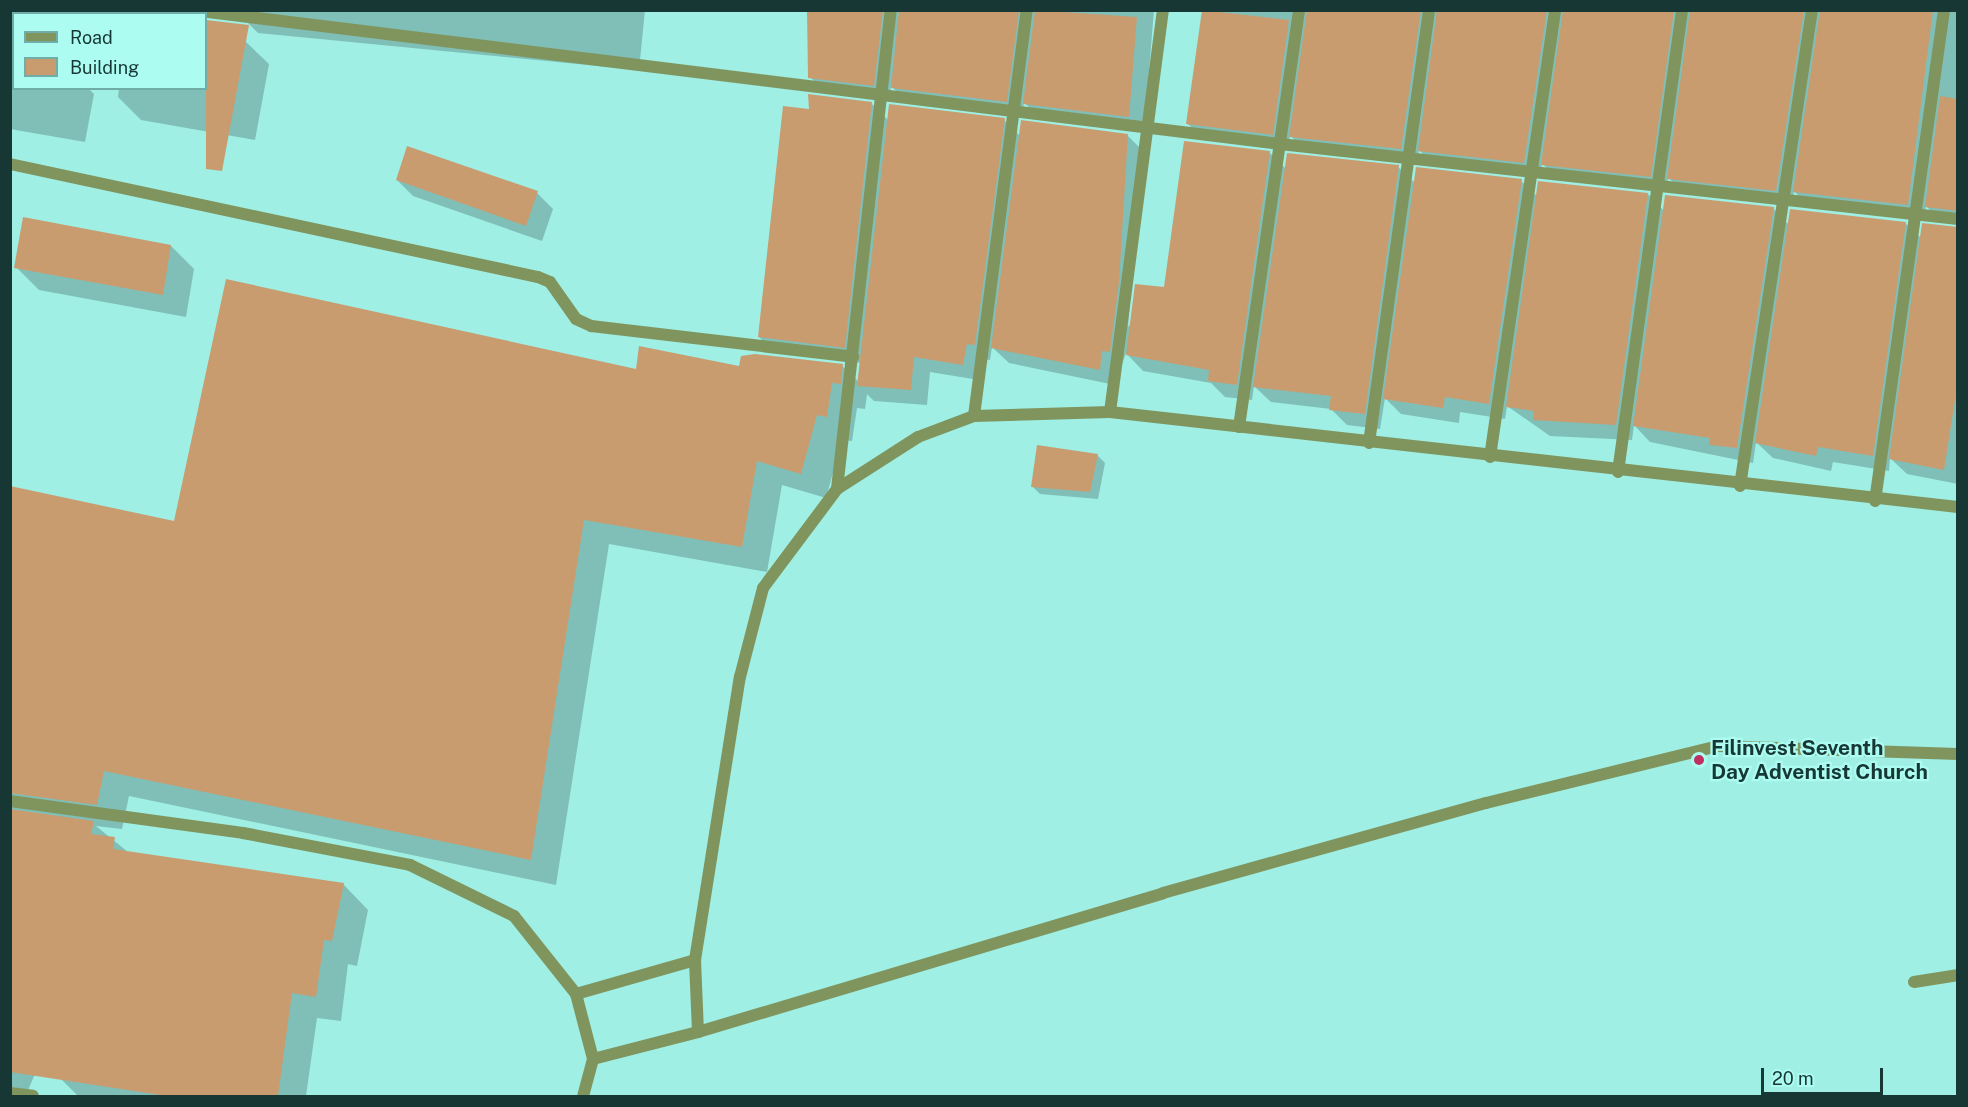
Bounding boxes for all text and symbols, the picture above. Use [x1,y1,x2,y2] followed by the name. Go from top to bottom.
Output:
[12,12,207,90] legend
[70,27,113,48] text: Road
[70,57,139,78] text: Building
[1711,735,1928,785] place label: Filinvest Seventh Day Adventist Church
[1692,753,1706,767] marker: Filinvest Seventh Day Adventist Church
[1764,1056,1886,1094] scale bar
[1772,1068,1814,1089] text: 20 m

